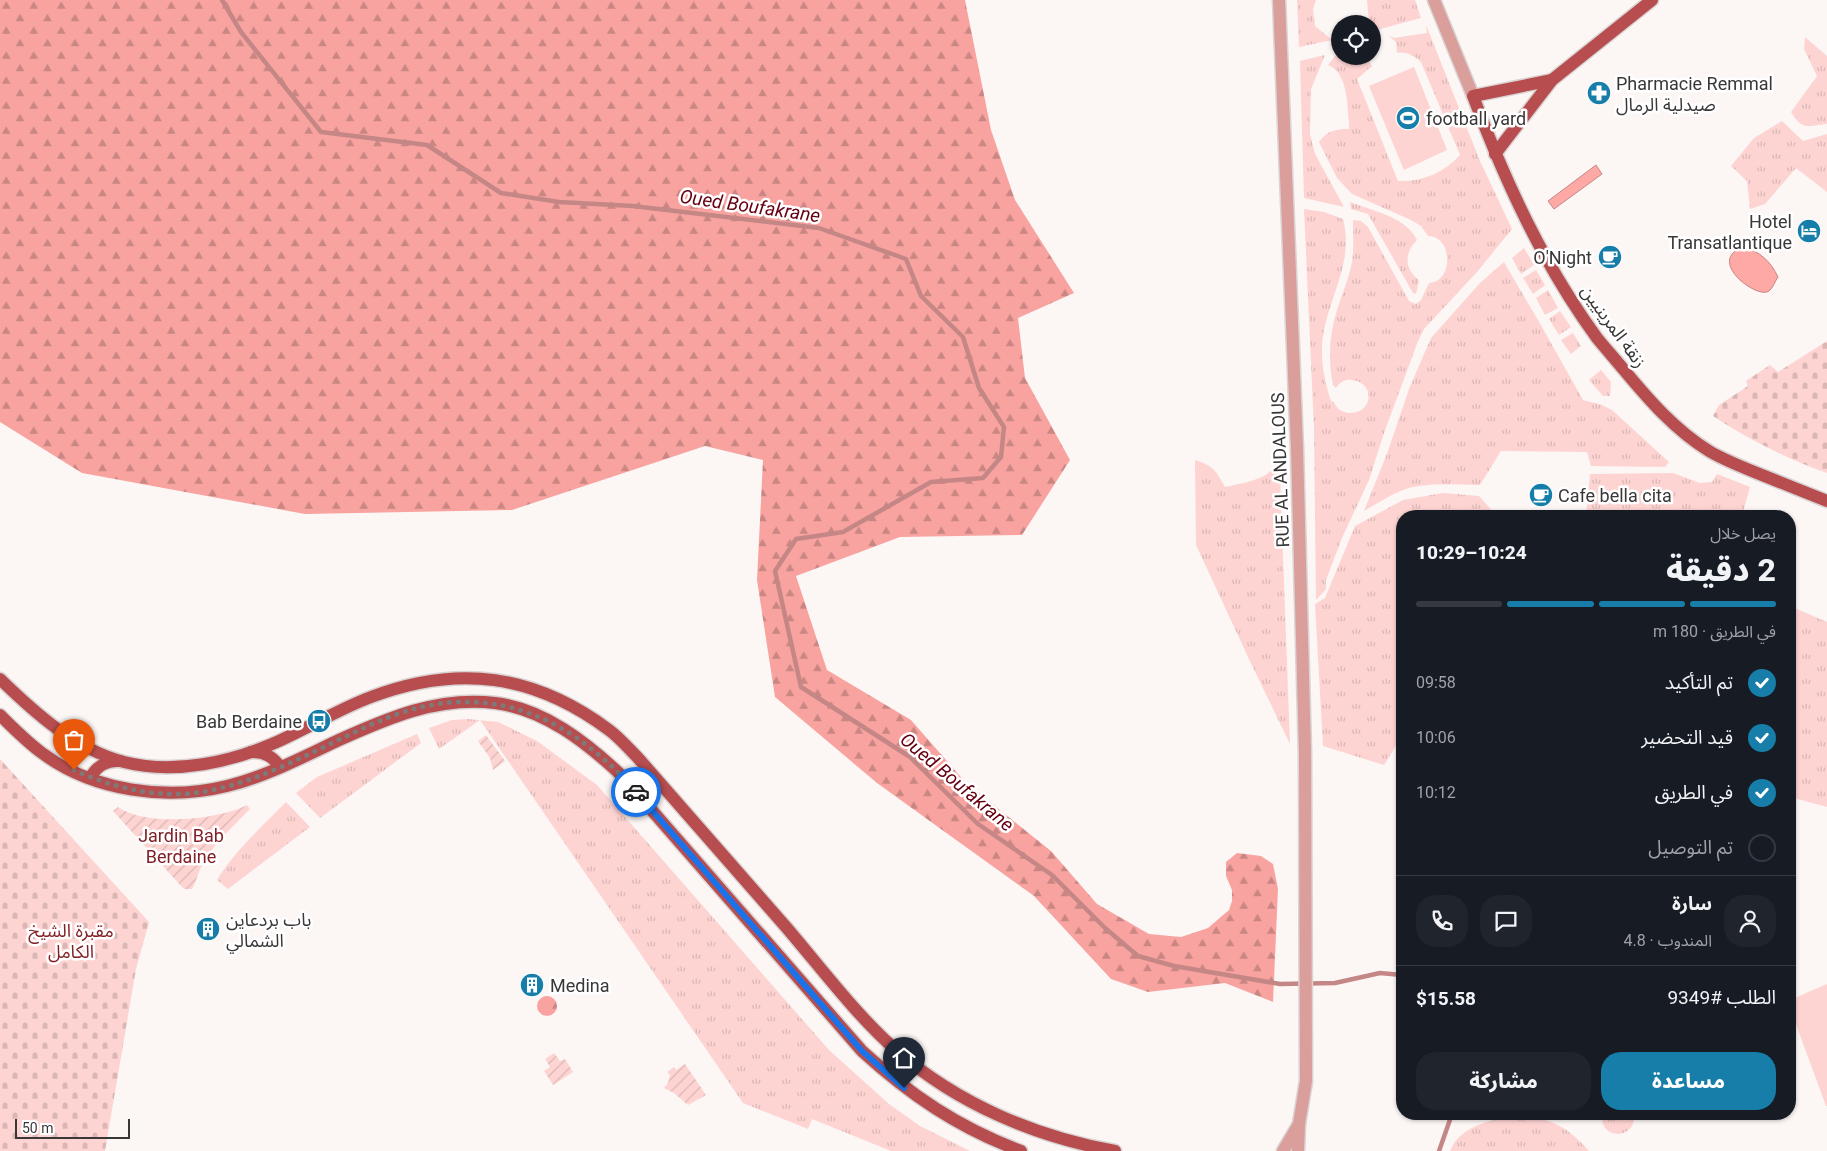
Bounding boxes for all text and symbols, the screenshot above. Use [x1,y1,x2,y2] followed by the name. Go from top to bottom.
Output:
[1331,15,1381,65] map controls
[1331,15,1381,65] button: locate
[1616,73,1773,116] place label: Pharmacie Remmal صيدلية الرمال
[1586,80,1612,106] pharmacy icon: Pharmacie Remmal صيدلية الرمال
[1395,105,1421,131] sports icon: football yard
[1426,108,1526,129] place label: football yard
[678,185,822,227] water label: Oued Boufakrane
[1667,211,1792,253] place label: Hotel Transatlantique
[1796,218,1822,244] hotel icon: Hotel Transatlantique
[1597,244,1623,270] cafe icon: O'Night
[1533,247,1592,268] place label: O'Night
[1576,281,1651,372] street label: زنقة المرينيين
[1267,392,1293,548] street label: RUE AL ANDALOUS
[1528,482,1554,508] cafe icon: Cafe bella cita
[1558,485,1672,506] place label: Cafe bella cita
[1710,524,1776,543] text: يصل خلال
[1416,541,1527,564] text: 10:24–10:29
[1666,551,1776,589] text: 2 دقيقة
[1653,622,1776,641] text: في الطريق · 180 m
[1748,669,1776,697] icon: check
[1665,671,1733,694] text: تم التأكيد
[1416,673,1456,692] text: 09:58
[306,708,332,734] bus stop icon: Bab Berdaine
[196,711,302,732] place label: Bab Berdaine
[53,719,95,770] pin
[1748,724,1776,752] icon: check
[60,726,88,754] icon: bag
[1641,726,1733,749] text: قيد التحضير
[895,728,1019,836] water label: Oued Boufakrane
[1416,728,1456,747] text: 10:06
[611,767,661,817] courier
[622,778,650,806] icon: car
[1748,779,1776,807] icon: check
[1655,781,1733,804] text: في الطريق
[1416,783,1456,802] text: 10:12
[138,825,224,867] park label: Jardin Bab Berdaine
[1648,836,1733,859] text: تم التوصيل
[1672,892,1712,915] text: سارة
[1416,895,1468,947] button: phone
[1480,895,1532,947] button: chat
[1724,895,1776,947] button: person
[226,909,311,954] place label: باب بردعاين الشمالي
[195,916,221,942] building icon: باب بردعاين الشمالي
[28,920,114,963] park label: مقبرة الشيخ الكامل
[1623,931,1712,950] text: المندوب · 4.8
[519,972,545,998] building icon: Medina
[550,975,610,996] place label: Medina
[1667,986,1776,1009] text: الطلب #9349
[1416,987,1476,1010] text: $15.58
[883,1037,925,1088] pin
[890,1044,918,1072] icon: home
[1416,1052,1591,1110] button: مشاركة
[1601,1052,1776,1110] button: مساعدة
[15,1116,130,1139] scale bar
[22,1120,54,1136] text: 50 m

